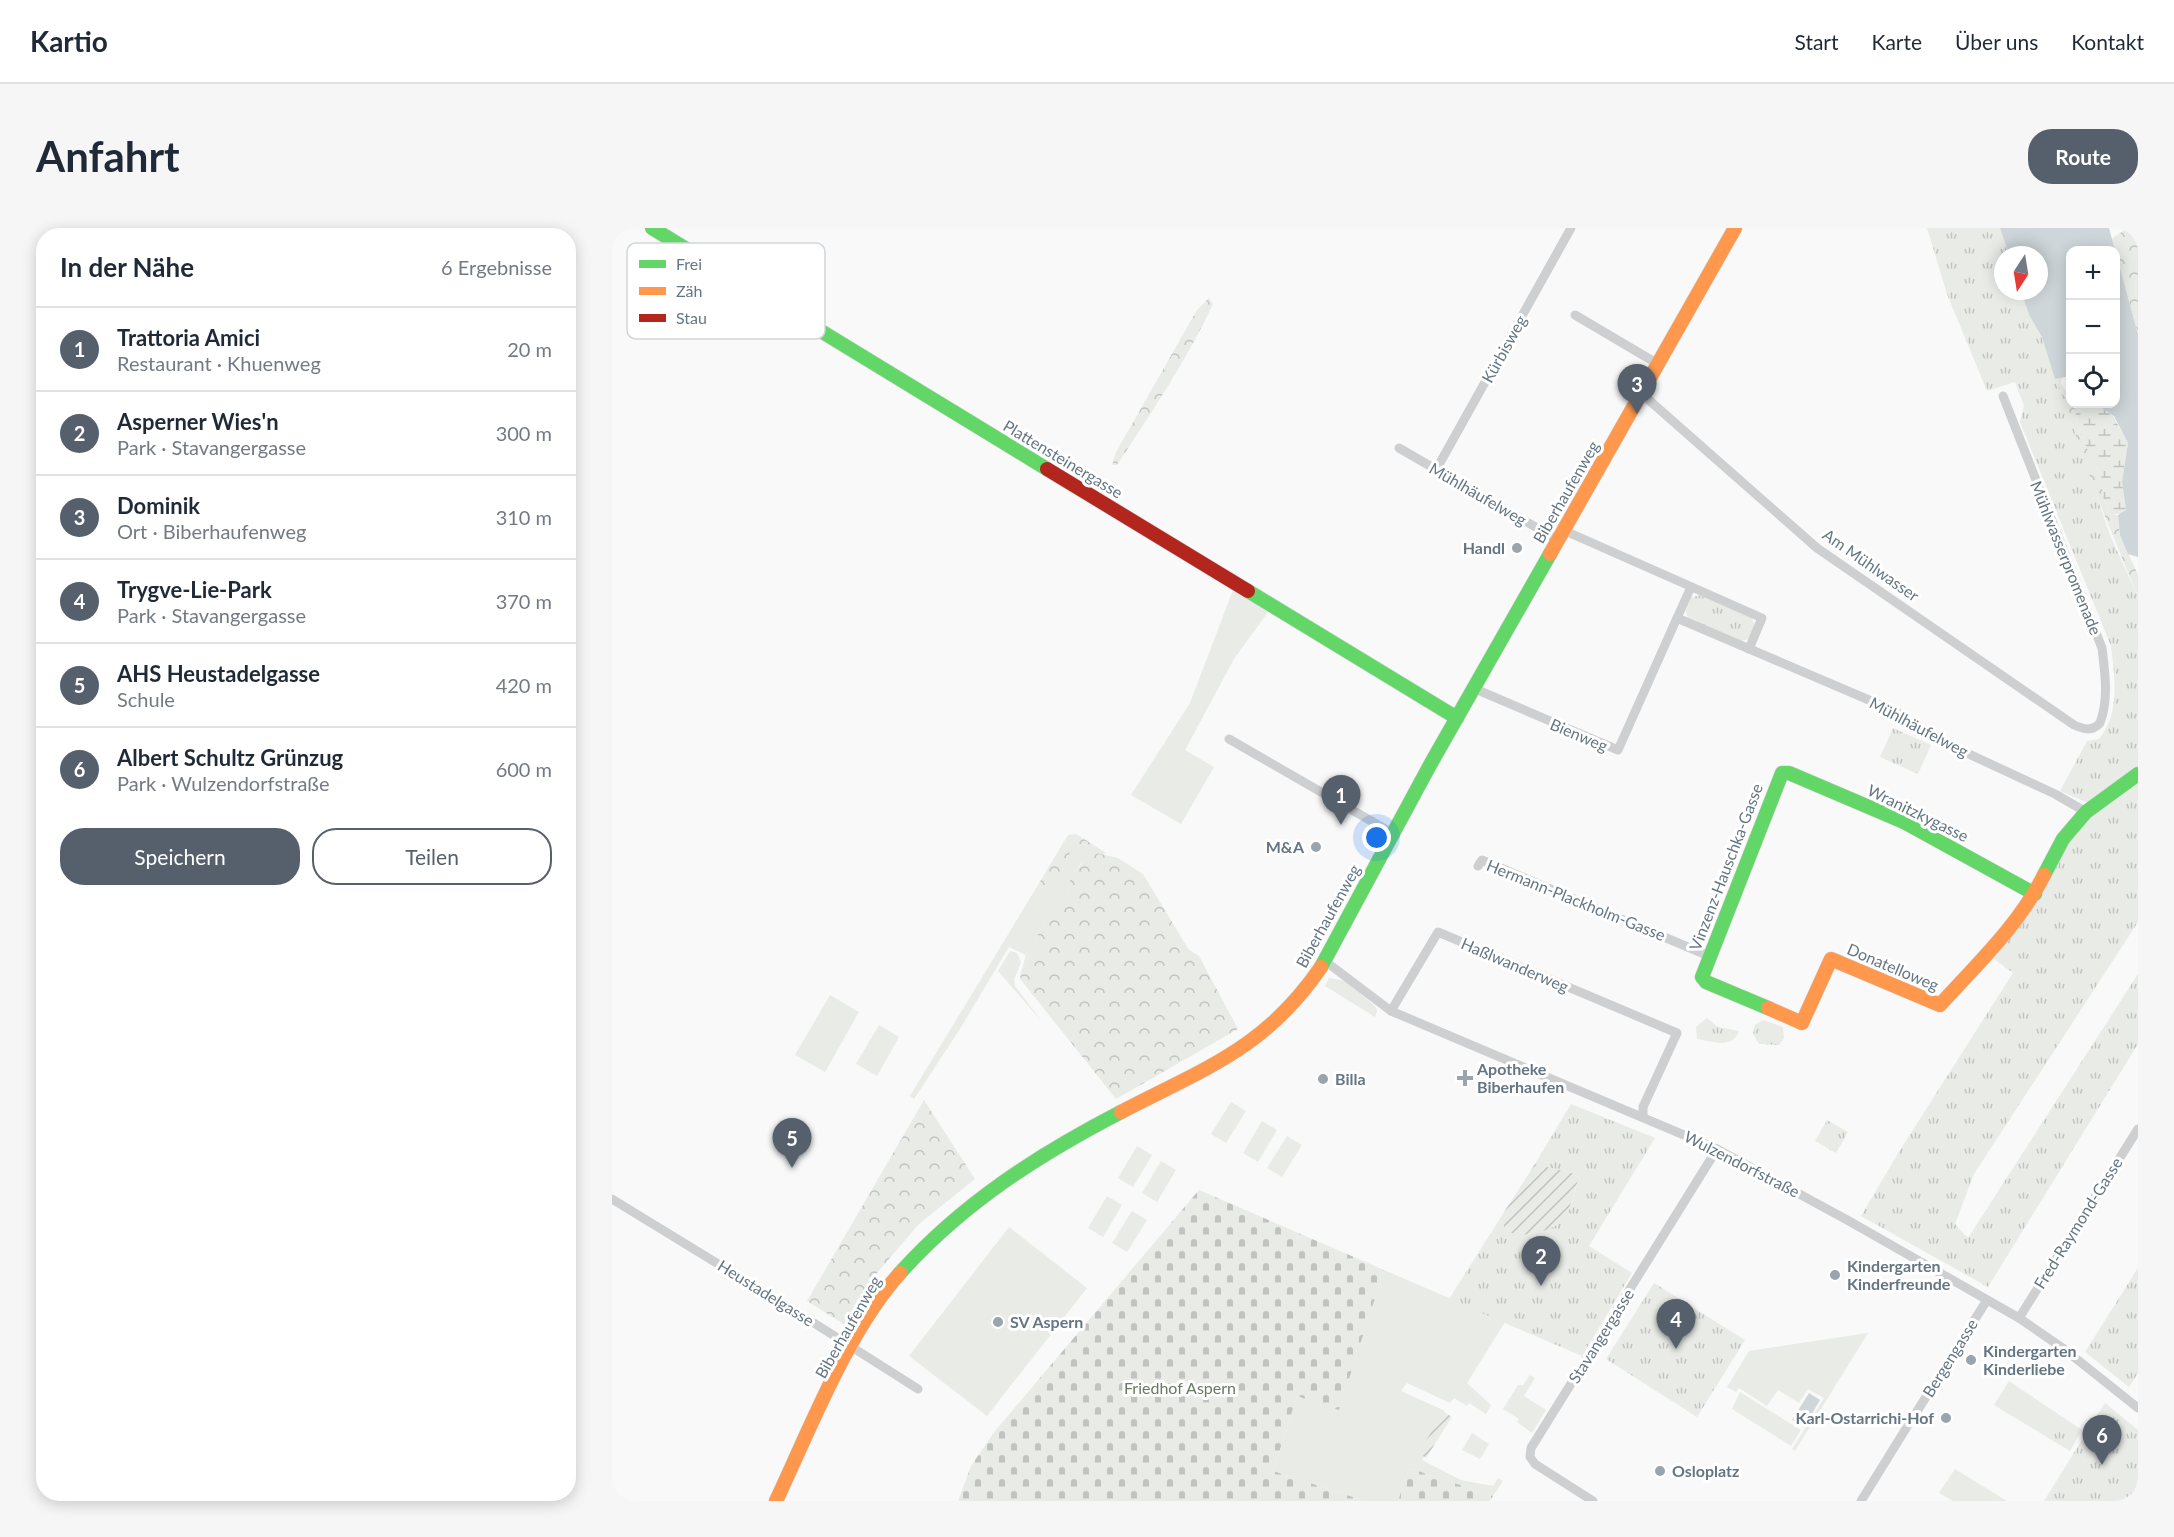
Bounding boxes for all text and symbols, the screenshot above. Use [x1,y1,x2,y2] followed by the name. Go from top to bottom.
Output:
[30,24,108,58] text: Kartio
[1794,29,1839,54] text: Start
[1872,29,1922,54] text: Karte
[1955,29,2038,54] text: Über uns
[2071,29,2144,54] text: Kontakt
[2028,129,2138,184] button: Route
[36,131,180,181] text: Anfahrt
[627,243,825,339] legend
[1994,246,2048,300] north arrow
[2066,246,2120,408] map controls
[2066,246,2120,300] button: +
[60,251,194,283] text: In der Nähe
[676,254,702,273] text: Frei
[441,255,552,279] text: 6 Ergebnisse
[676,281,702,300] text: Zäh
[2066,300,2120,354] button: −
[676,308,707,327] text: Stau
[1477,312,1530,386] street label: Kürbisweg
[117,324,260,351] text: Trattoria Amici
[74,337,85,361] text: 1
[507,337,552,361] text: 20 m
[117,351,321,375] text: Restaurant · Khuenweg
[2066,354,2120,408] button: locate
[1618,364,1656,414] pin: 3
[117,408,279,435] text: Asperner Wies'n
[1000,415,1126,502] street label: Plattensteinergasse
[74,421,85,445] text: 2
[496,421,552,445] text: 300 m
[117,435,306,459] text: Park · Stavangergasse
[1529,437,1603,546] street label: Biberhaufenweg
[1426,458,1530,529] street label: Mühlhäufelweg
[2027,478,2106,638] street label: Mühlwasserpromenade
[117,492,200,519] text: Dominik
[74,505,85,529] text: 3
[496,505,552,529] text: 310 m
[117,519,306,543] text: Ort · Biberhaufenweg
[1820,524,1923,605] street label: Am Mühlwasser
[1463,538,1505,557] place label: Handl
[1510,541,1524,555] marker: Handl
[117,576,272,603] text: Trygve-Lie-Park
[74,589,85,613] text: 4
[496,589,552,613] text: 370 m
[117,603,306,627] text: Park · Stavangergasse
[117,660,320,687] text: AHS Heustadelgasse
[74,673,85,697] text: 5
[496,673,552,697] text: 420 m
[117,687,175,711] text: Schule
[1867,693,1972,761] street label: Mühlhäufelweg
[1548,714,1611,755] street label: Bienweg
[117,744,343,771] text: Albert Schultz Grünzug
[74,757,85,781] text: 6
[496,757,552,781] text: 600 m
[117,771,330,795] text: Park · Wulzendorfstraße
[1322,776,1360,825] pin: 1
[1865,780,1972,845] street label: Wranitzkygasse
[1685,781,1766,953] street label: Vinzenz-Hauschka-Gasse
[1362,823,1391,852] your location
[60,828,300,885] button: Speichern
[312,828,552,885] button: Teilen
[1266,837,1305,856] place label: M&A
[1309,840,1323,854] marker: M&A
[1484,855,1668,944] street label: Hermann-Plackholm-Gasse
[1291,861,1364,971] street label: Biberhaufenweg
[1459,933,1572,996] street label: Haßlwanderweg
[1844,939,1942,994] street label: Donatelloweg
[1476,1059,1564,1096] place label: Apotheke Biberhaufen
[1335,1069,1366,1088] place label: Billa
[1458,1071,1472,1085] marker: Apotheke Biberhaufen
[1316,1072,1330,1086] marker: Billa
[772,1118,812,1168] pin: 5
[1682,1126,1803,1201] street label: Wulzendorfstraße
[2029,1154,2126,1292] street label: Fred-Raymond-Gasse
[1522,1236,1560,1286] pin: 2
[715,1255,818,1330] street label: Heustadelgasse
[1847,1256,1951,1293] place label: Kindergarten Kinderfreunde
[1828,1268,1842,1282] marker: Kindergarten Kinderfreunde
[811,1272,885,1381] street label: Biberhaufenweg
[1564,1285,1637,1386] street label: Stavangergasse
[1656,1300,1696,1349] pin: 4
[1010,1312,1083,1331] place label: SV Aspern
[991,1315,1005,1329] marker: SV Aspern
[1918,1315,1981,1400] street label: Bergengasse
[1983,1341,2077,1378] place label: Kindergarten Kinderliebe
[1964,1353,1978,1367] marker: Kindergarten Kinderliebe
[1124,1378,1236,1397] park label: Friedhof Aspern
[1796,1408,1934,1427] place label: Karl-Ostarrichi-Hof
[1939,1411,1953,1425] marker: Karl-Ostarrichi-Hof
[2082,1416,2122,1465] pin: 6
[1672,1461,1739,1480] place label: Osloplatz
[1653,1464,1667,1478] marker: Osloplatz

